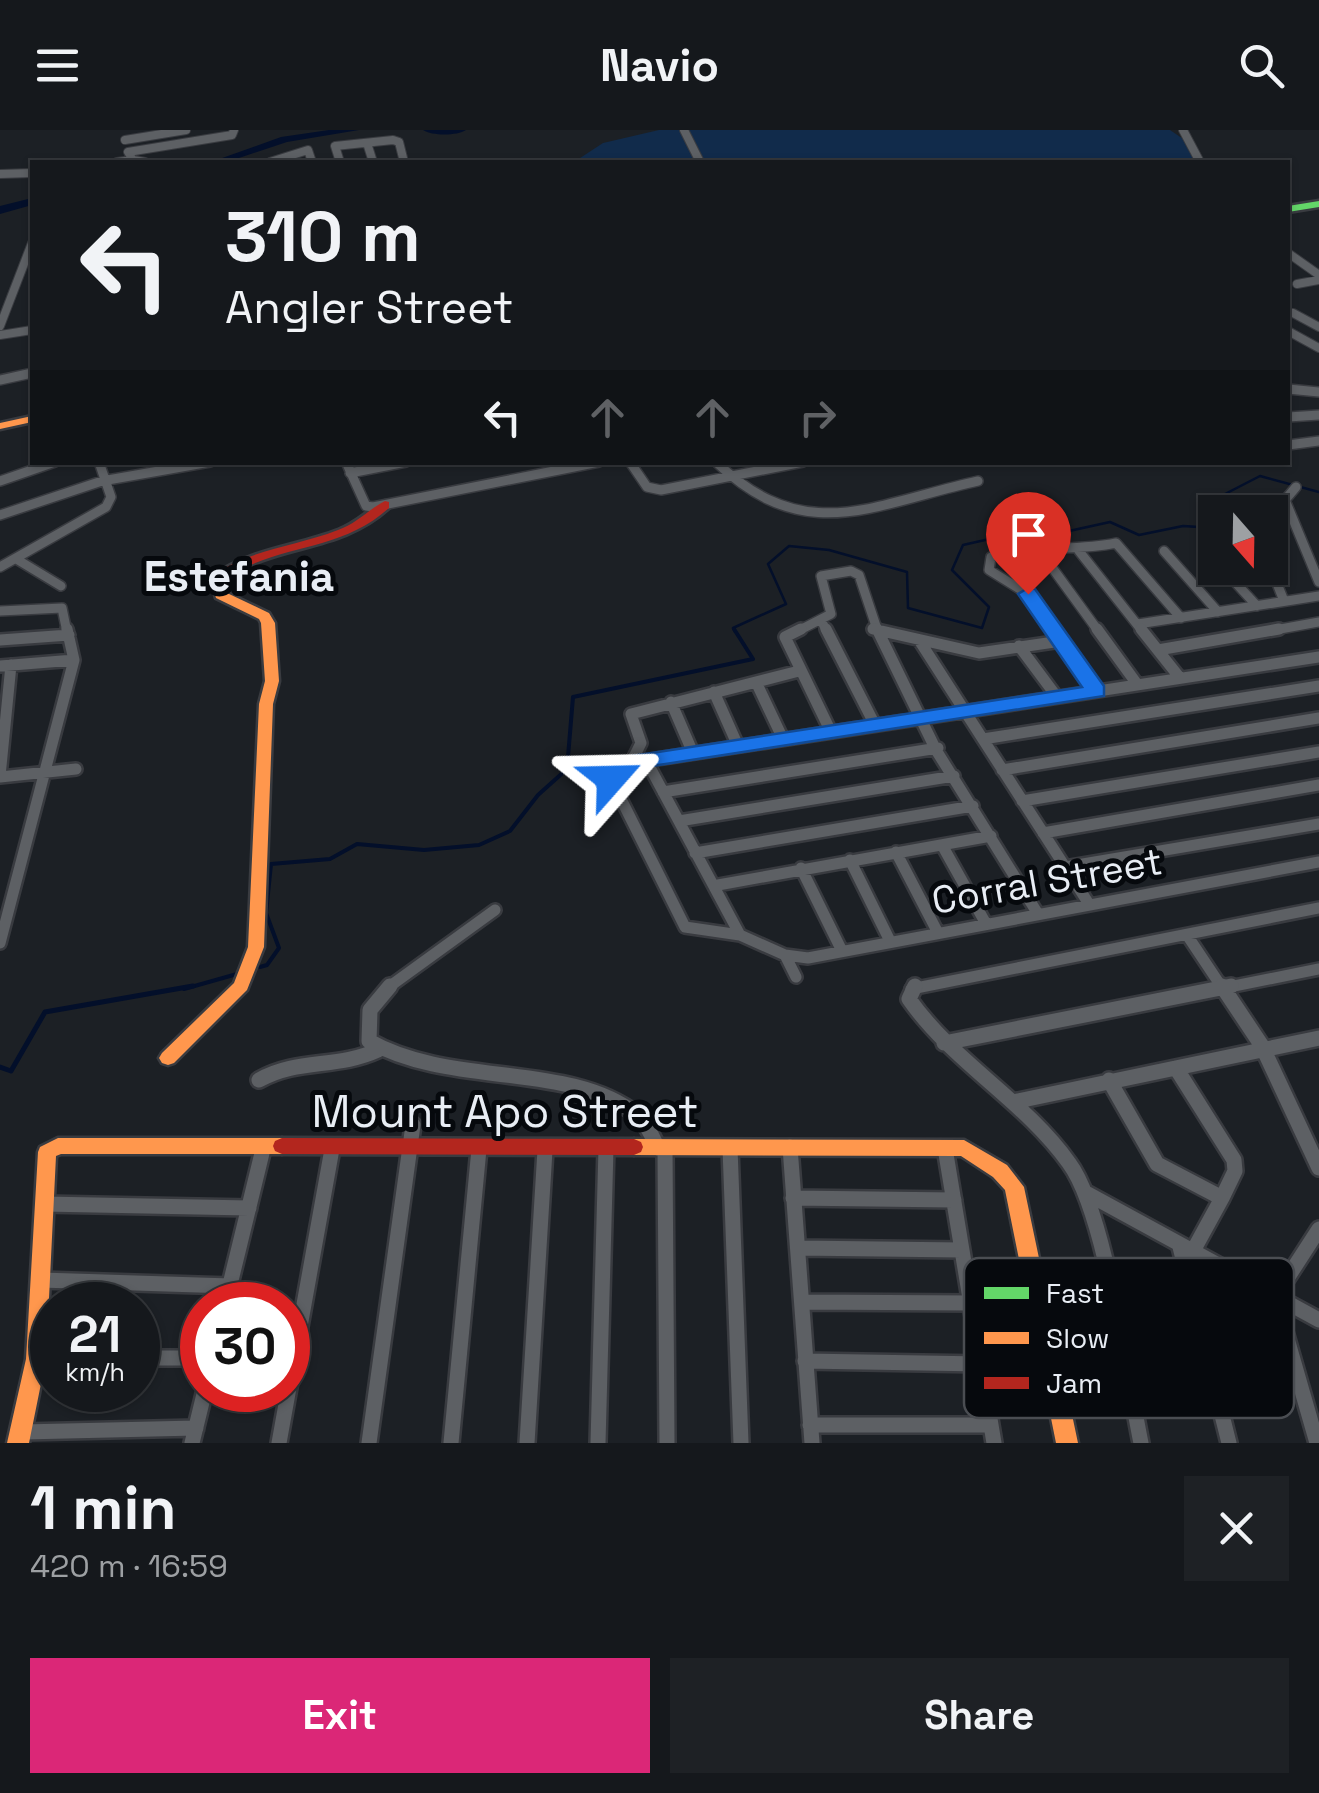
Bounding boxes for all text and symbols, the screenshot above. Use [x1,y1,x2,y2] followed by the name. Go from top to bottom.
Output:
[600,37,719,94] text: Navio
[30,38,85,93] icon: menu
[1234,38,1289,93] icon: search
[225,192,421,281] text: 310 m
[60,200,190,330] icon: left
[225,279,514,336] text: Angler Street
[475,390,530,445] icon: left
[580,390,635,445] icon: ahead
[685,390,740,445] icon: ahead
[790,390,845,445] icon: right
[986,492,1071,595] pin
[1198,495,1288,585] north arrow
[1198,495,1288,585] map controls
[1001,507,1056,562] icon: arrive
[144,550,334,603] district label: Estefania
[559,727,663,831] position arrow
[928,837,1166,925] street label: Corral Street
[311,1083,699,1140] street label: Mount Apo Street
[964,1258,1294,1418] legend
[1046,1275,1104,1311] text: Fast
[180,1282,310,1412] speed limit sign: 30
[69,1303,121,1367] text: 21
[1046,1320,1109,1356] text: Slow
[65,1356,125,1388] text: km/h
[1046,1365,1102,1401] text: Jam
[30,1470,177,1547] text: 1 min
[1184,1476,1289,1581] button: close
[30,1546,228,1586] text: 420 m · 16:59
[30,1658,650,1773] button: Exit
[670,1658,1289,1773] button: Share

